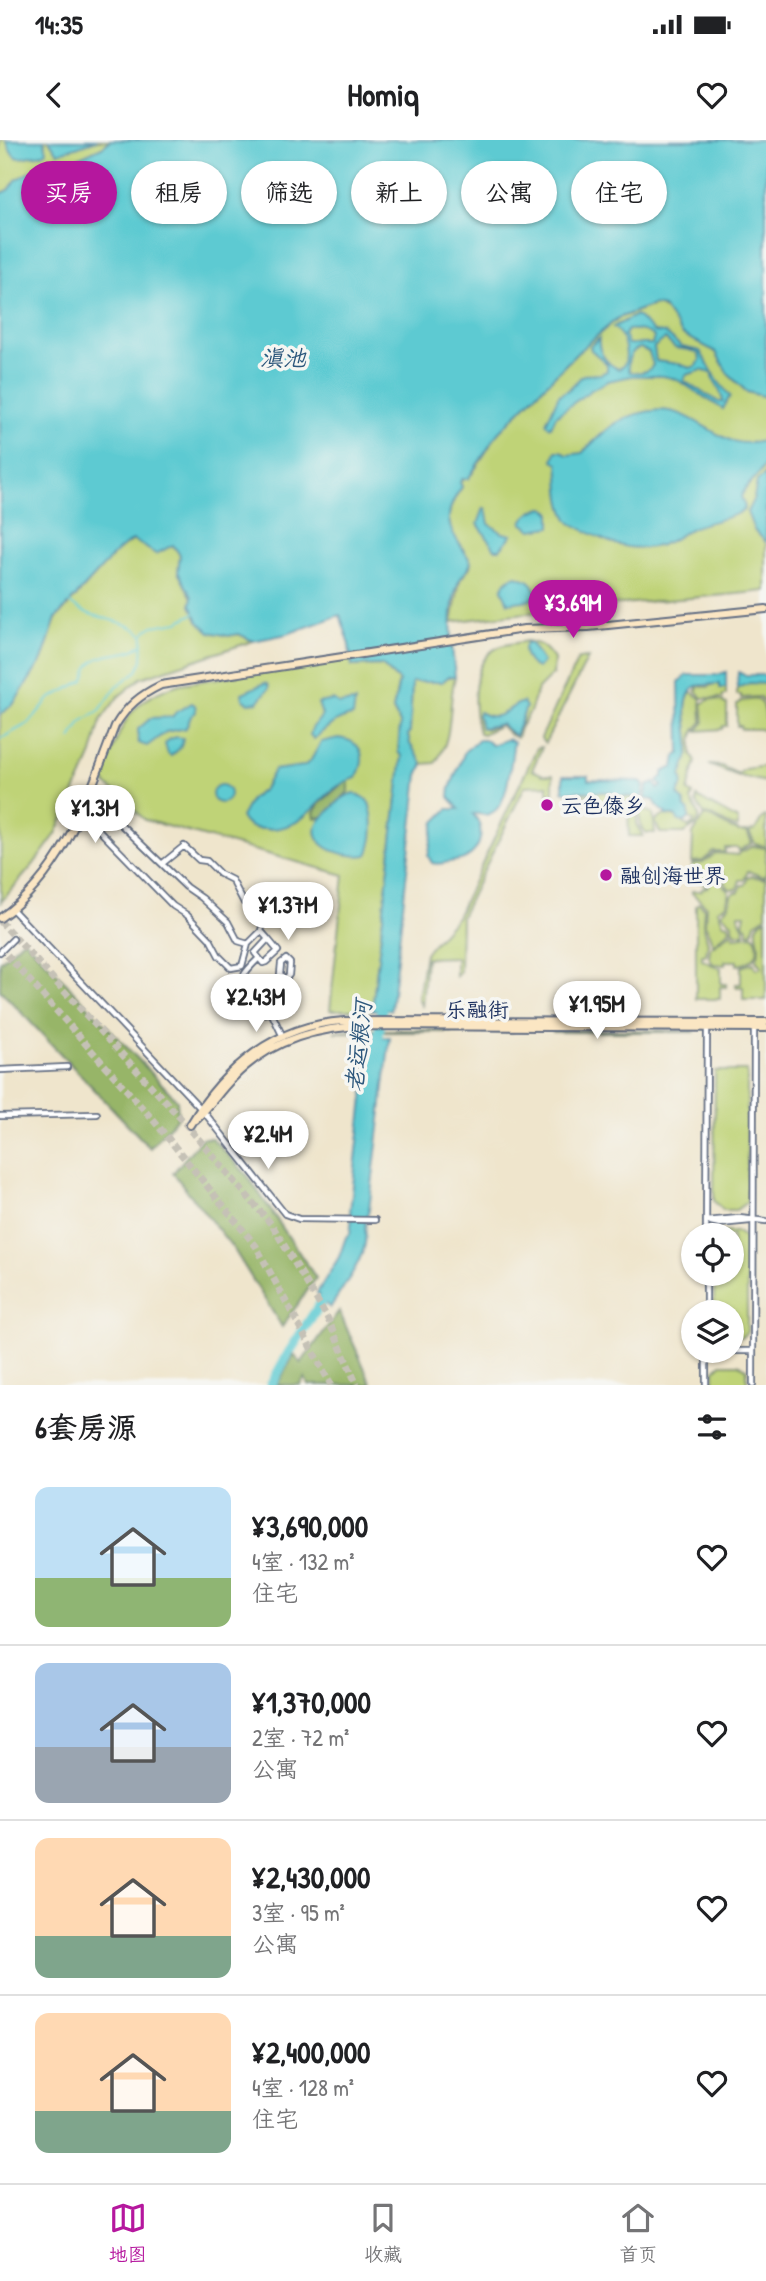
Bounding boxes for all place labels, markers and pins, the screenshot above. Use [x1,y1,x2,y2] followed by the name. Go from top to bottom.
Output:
[516,580,630,640] pin: ¥3.69M
[46,786,144,845] pin: ¥1.3M
[561,791,645,820] place label: 云色傣乡
[539,797,555,813] marker: 云色傣乡
[620,861,725,890] place label: 融创海世界
[598,867,614,883] marker: 融创海世界
[231,882,345,942] pin: ¥1.37M
[199,974,313,1034] pin: ¥2.43M
[540,982,654,1041] pin: ¥1.95M
[219,1112,317,1171] pin: ¥2.4M

